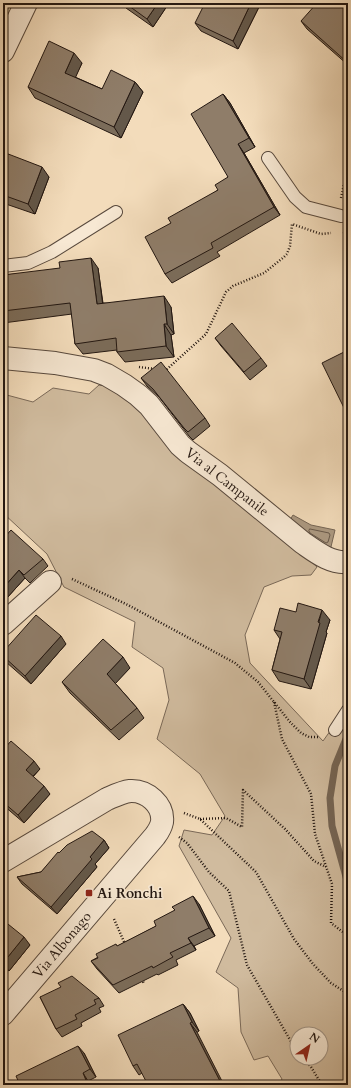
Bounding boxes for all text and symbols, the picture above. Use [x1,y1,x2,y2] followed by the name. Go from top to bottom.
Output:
[181,443,273,521] street label: Via al Campanile
[97,884,163,903] place label: Ai Ronchi
[84,888,94,898] marker: Ai Ronchi
[28,907,96,983] street label: Via Albonago
[289,1026,329,1066] north arrow
[306,1029,323,1047] text: N

